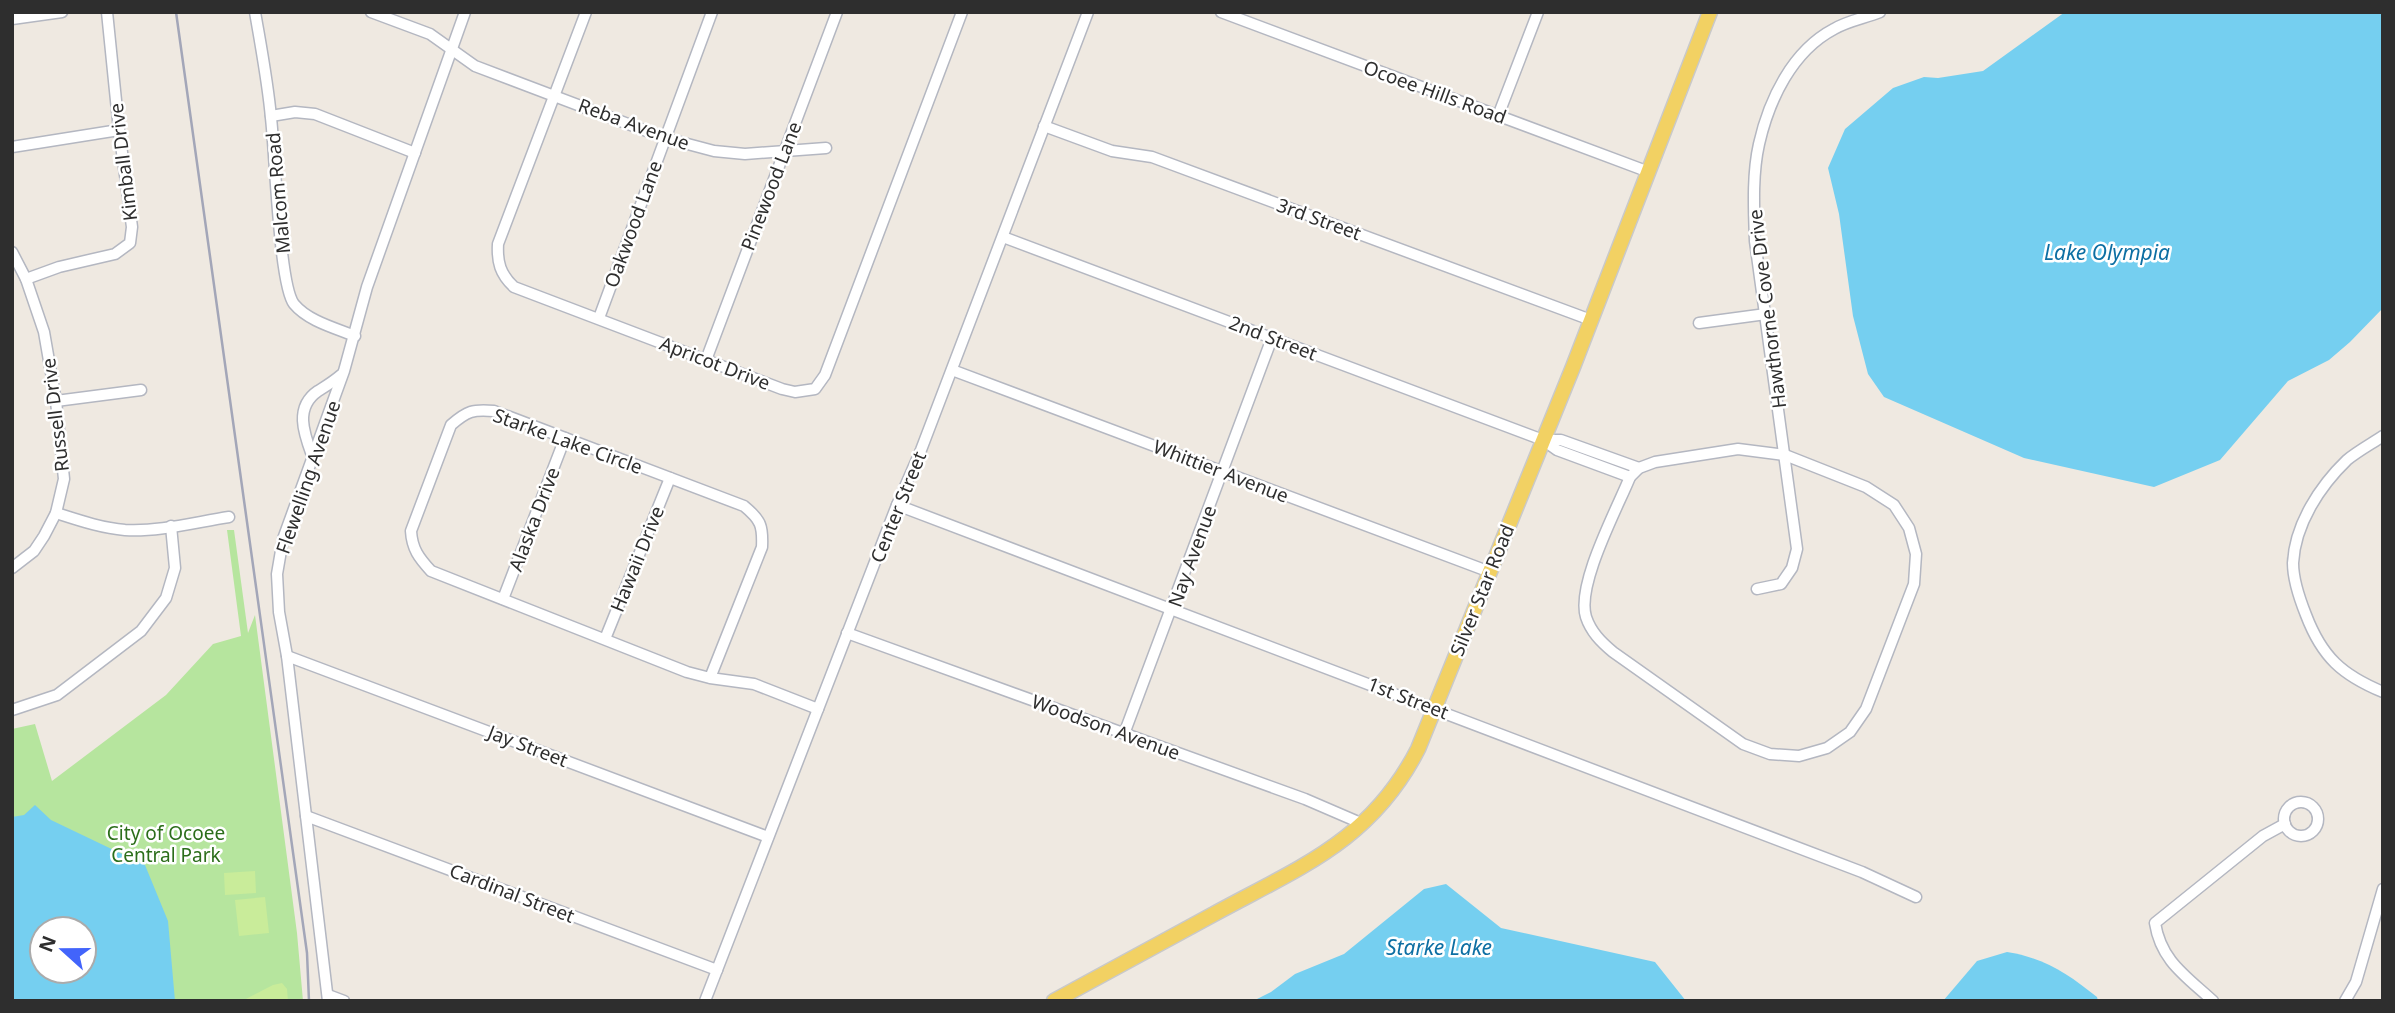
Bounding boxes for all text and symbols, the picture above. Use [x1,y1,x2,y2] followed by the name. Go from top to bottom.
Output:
[1360,54,1510,130] street label: Ocoee Hills Road
[575,92,693,156] street label: Reba Avenue
[103,102,143,222] street label: Kimball Drive
[734,118,808,254] street label: Pinewood Lane
[260,131,296,255] street label: Malcom Road
[598,157,668,291] street label: Oakwood Lane
[1273,192,1365,246] street label: 3rd Street
[1742,208,1792,410] street label: Hawthorne Cove Drive
[2044,238,2170,266] water label: Lake Olympia
[1225,309,1321,367] street label: 2nd Street
[656,330,774,396] street label: Apricot Drive
[35,357,75,473] street label: Russell Drive
[270,397,346,557] street label: Flewelling Avenue
[490,402,646,480] street label: Starke Lake Circle
[1150,433,1292,509] street label: Whittier Avenue
[864,447,932,567] street label: Center Street
[502,463,566,575] street label: Alaska Drive
[604,502,670,616] street label: Hawaii Drive
[1162,502,1222,610] street label: Nay Avenue
[1444,520,1520,660] street label: Silver Star Road
[1364,671,1452,725] street label: 1st Street
[1028,688,1184,766] street label: Woodson Avenue
[482,718,572,773] street label: Jay Street
[107,820,225,868] park label: City of Ocoee Central Park
[446,857,578,929] street label: Cardinal Street
[28,915,98,985] north arrow
[32,932,62,956] text: N
[1386,933,1492,961] water label: Starke Lake

